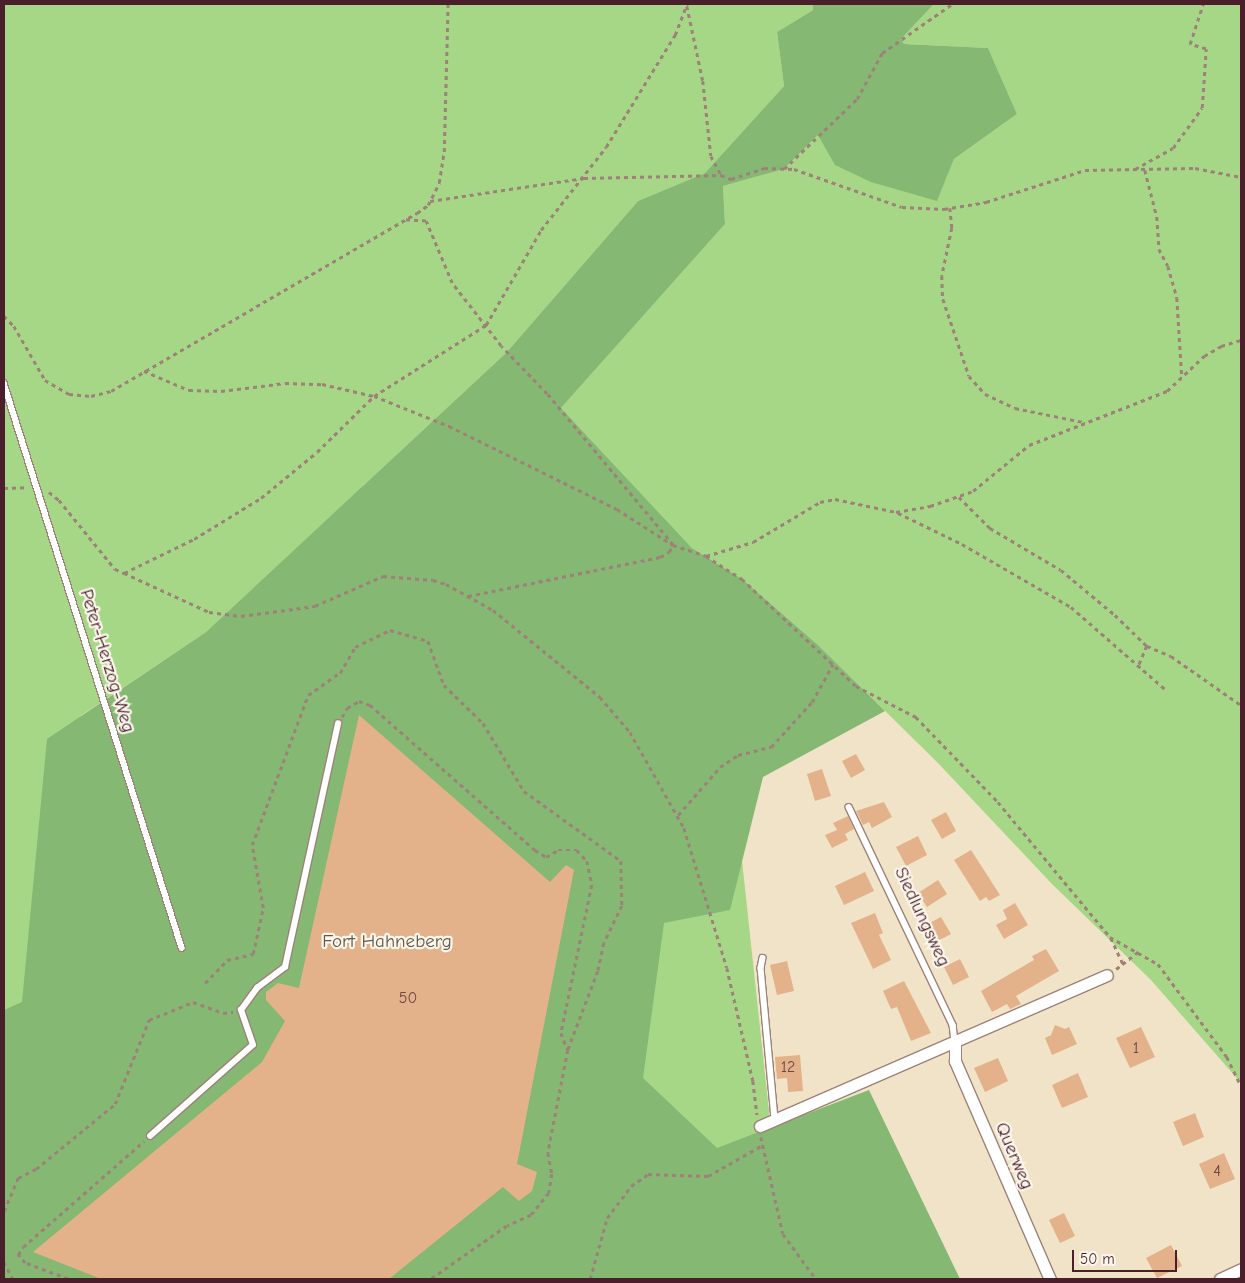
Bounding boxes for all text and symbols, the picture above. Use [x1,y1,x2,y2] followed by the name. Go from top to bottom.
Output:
[74,587,140,735] street label: Peter-Herzog-Weg
[889,864,955,970] street label: Siedlungsweg
[322,931,452,953] park label: Fort Hahneberg
[399,988,417,1008] house number: 50
[1133,1038,1139,1058] house number: 1
[781,1057,795,1077] house number: 12
[990,1119,1038,1193] street label: Querweg
[1213,1161,1221,1181] house number: 4
[1075,1240,1180,1272] scale bar
[1080,1250,1115,1268] text: 50 m

